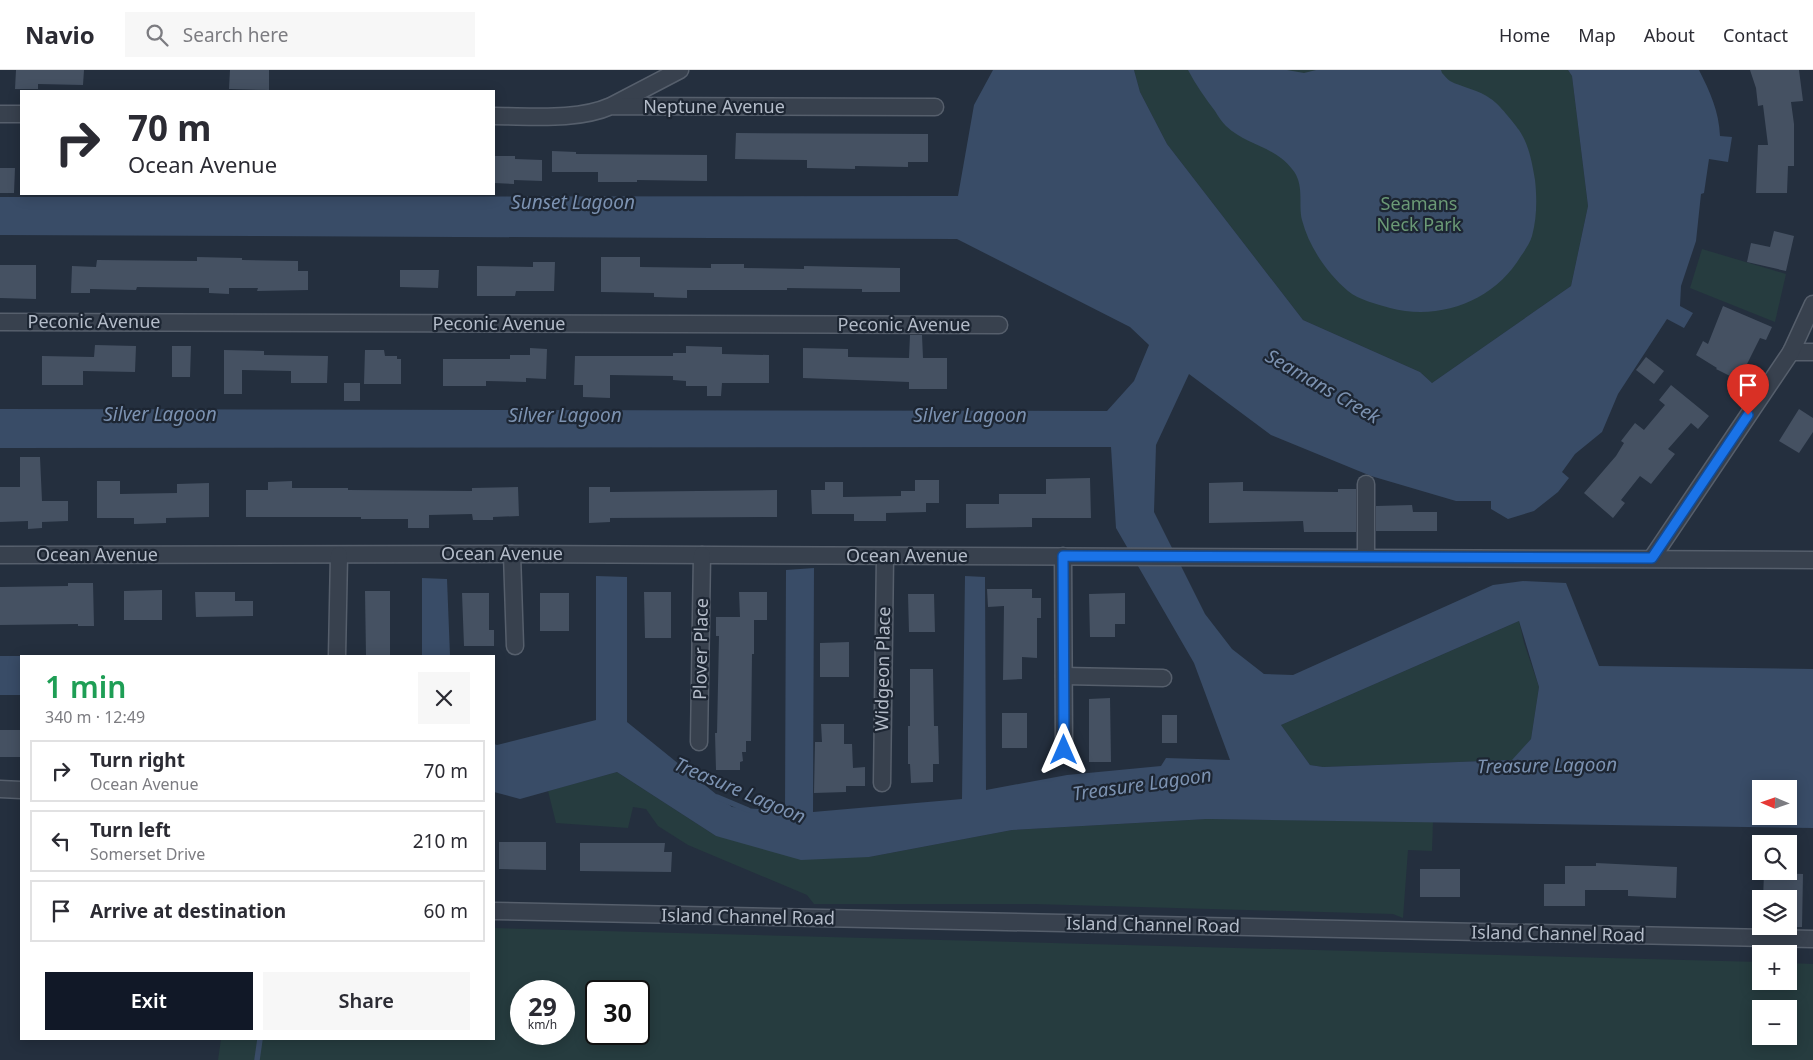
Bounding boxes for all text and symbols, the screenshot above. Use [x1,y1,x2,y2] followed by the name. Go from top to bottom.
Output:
[125,12,475,57] search box
[25,18,95,51] text: Navio
[143,21,171,49] icon: search
[183,22,289,48] text: Search here
[1499,23,1550,47] text: Home
[1578,23,1616,47] text: Map
[1644,23,1695,47] text: About
[1723,23,1788,47] text: Contact
[643,94,785,118] street label: Neptune Avenue
[128,104,211,151] text: 70 m
[45,110,110,175] icon: right
[128,149,277,179] text: Ocean Avenue
[511,189,635,215] water label: Sunset Lagoon
[1377,191,1462,236] park label: Seamans Neck Park
[28,309,160,333] street label: Peconic Avenue
[433,311,565,335] street label: Peconic Avenue
[838,312,970,336] street label: Peconic Avenue
[1261,343,1385,430] water label: Seamans Creek
[1727,364,1769,415] pin
[1734,371,1762,399] icon: arrive
[103,401,217,427] water label: Silver Lagoon
[508,402,622,428] water label: Silver Lagoon
[913,402,1027,428] water label: Silver Lagoon
[441,541,563,565] street label: Ocean Avenue
[36,542,158,566] street label: Ocean Avenue
[846,543,968,567] street label: Ocean Avenue
[687,598,713,700] street label: Plover Place
[869,606,895,732] street label: Widgeon Place
[45,666,126,707] text: 1 min
[418,672,470,724] button: close
[45,706,145,728] text: 340 m · 12:49
[1037,723,1089,775] position arrow
[90,747,185,773] text: Turn right
[670,751,810,829] water label: Treasure Lagoon
[1477,751,1617,779] water label: Treasure Lagoon
[47,757,75,785] icon: right
[424,758,468,784] text: 70 m
[1071,761,1213,807] water label: Treasure Lagoon
[90,773,198,795] text: Ocean Avenue
[1752,780,1798,825] north arrow
[1752,780,1797,1045] map controls
[90,817,171,843] text: Turn left
[47,827,75,855] icon: left
[413,828,468,854] text: 210 m
[1752,835,1797,880] button: search
[90,843,205,865] text: Somerset Drive
[1752,890,1797,935] button: layers
[47,897,75,925] icon: arrive
[90,898,286,924] text: Arrive at destination
[424,898,468,924] text: 60 m
[661,902,835,930] street label: Island Channel Road
[1066,910,1240,938] street label: Island Channel Road
[1471,919,1645,947] street label: Island Channel Road
[1752,945,1797,990] button: +
[45,972,253,1030] button: Exit
[263,972,470,1030] button: Share
[585,980,650,1045] speed limit sign: 30
[528,989,557,1023] text: 29
[1752,1000,1797,1045] button: −
[528,1016,557,1033] text: km/h

